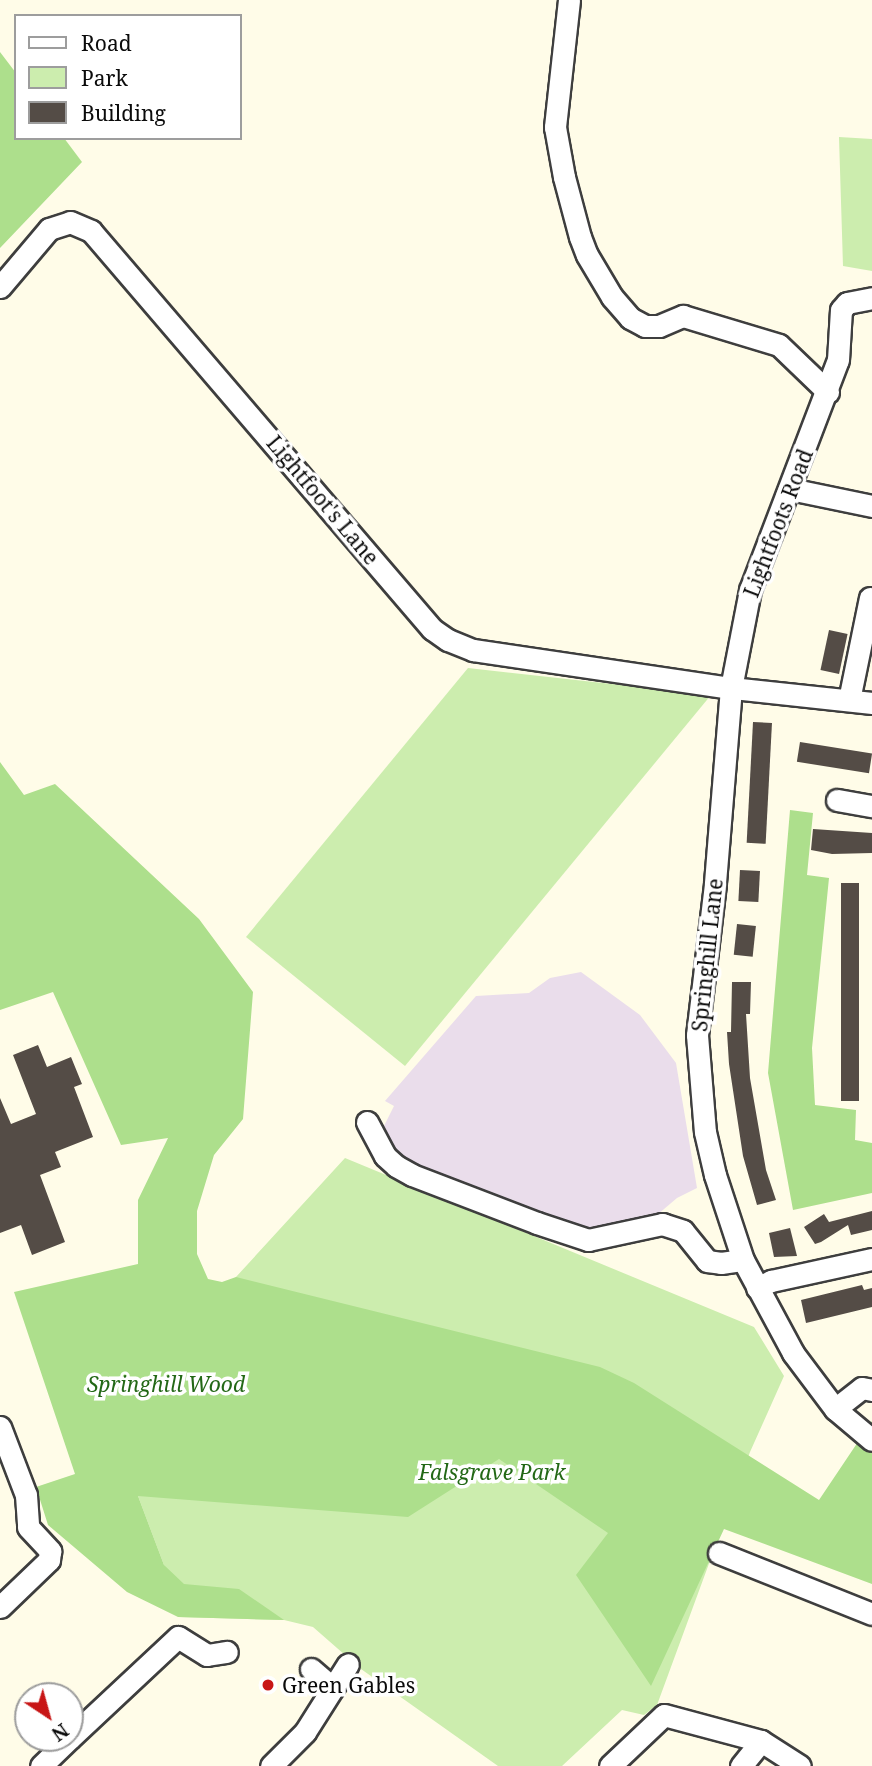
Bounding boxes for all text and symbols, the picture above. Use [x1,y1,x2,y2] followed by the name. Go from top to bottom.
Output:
[14,14,242,140] legend
[81,29,132,57] text: Road
[81,64,128,92] text: Park
[81,99,166,127] text: Building
[262,430,384,570] street label: Lightfoot's Lane
[738,445,818,601] street label: Lightfoots Road
[686,877,728,1033] street label: Springhill Lane
[87,1371,245,1397] park label: Springhill Wood
[418,1459,566,1485] park label: Falsgrave Park
[282,1672,415,1698] place label: Green Gables
[260,1677,276,1693] marker: Green Gables
[14,1682,84,1752] north arrow
[46,1717,74,1747] text: N

